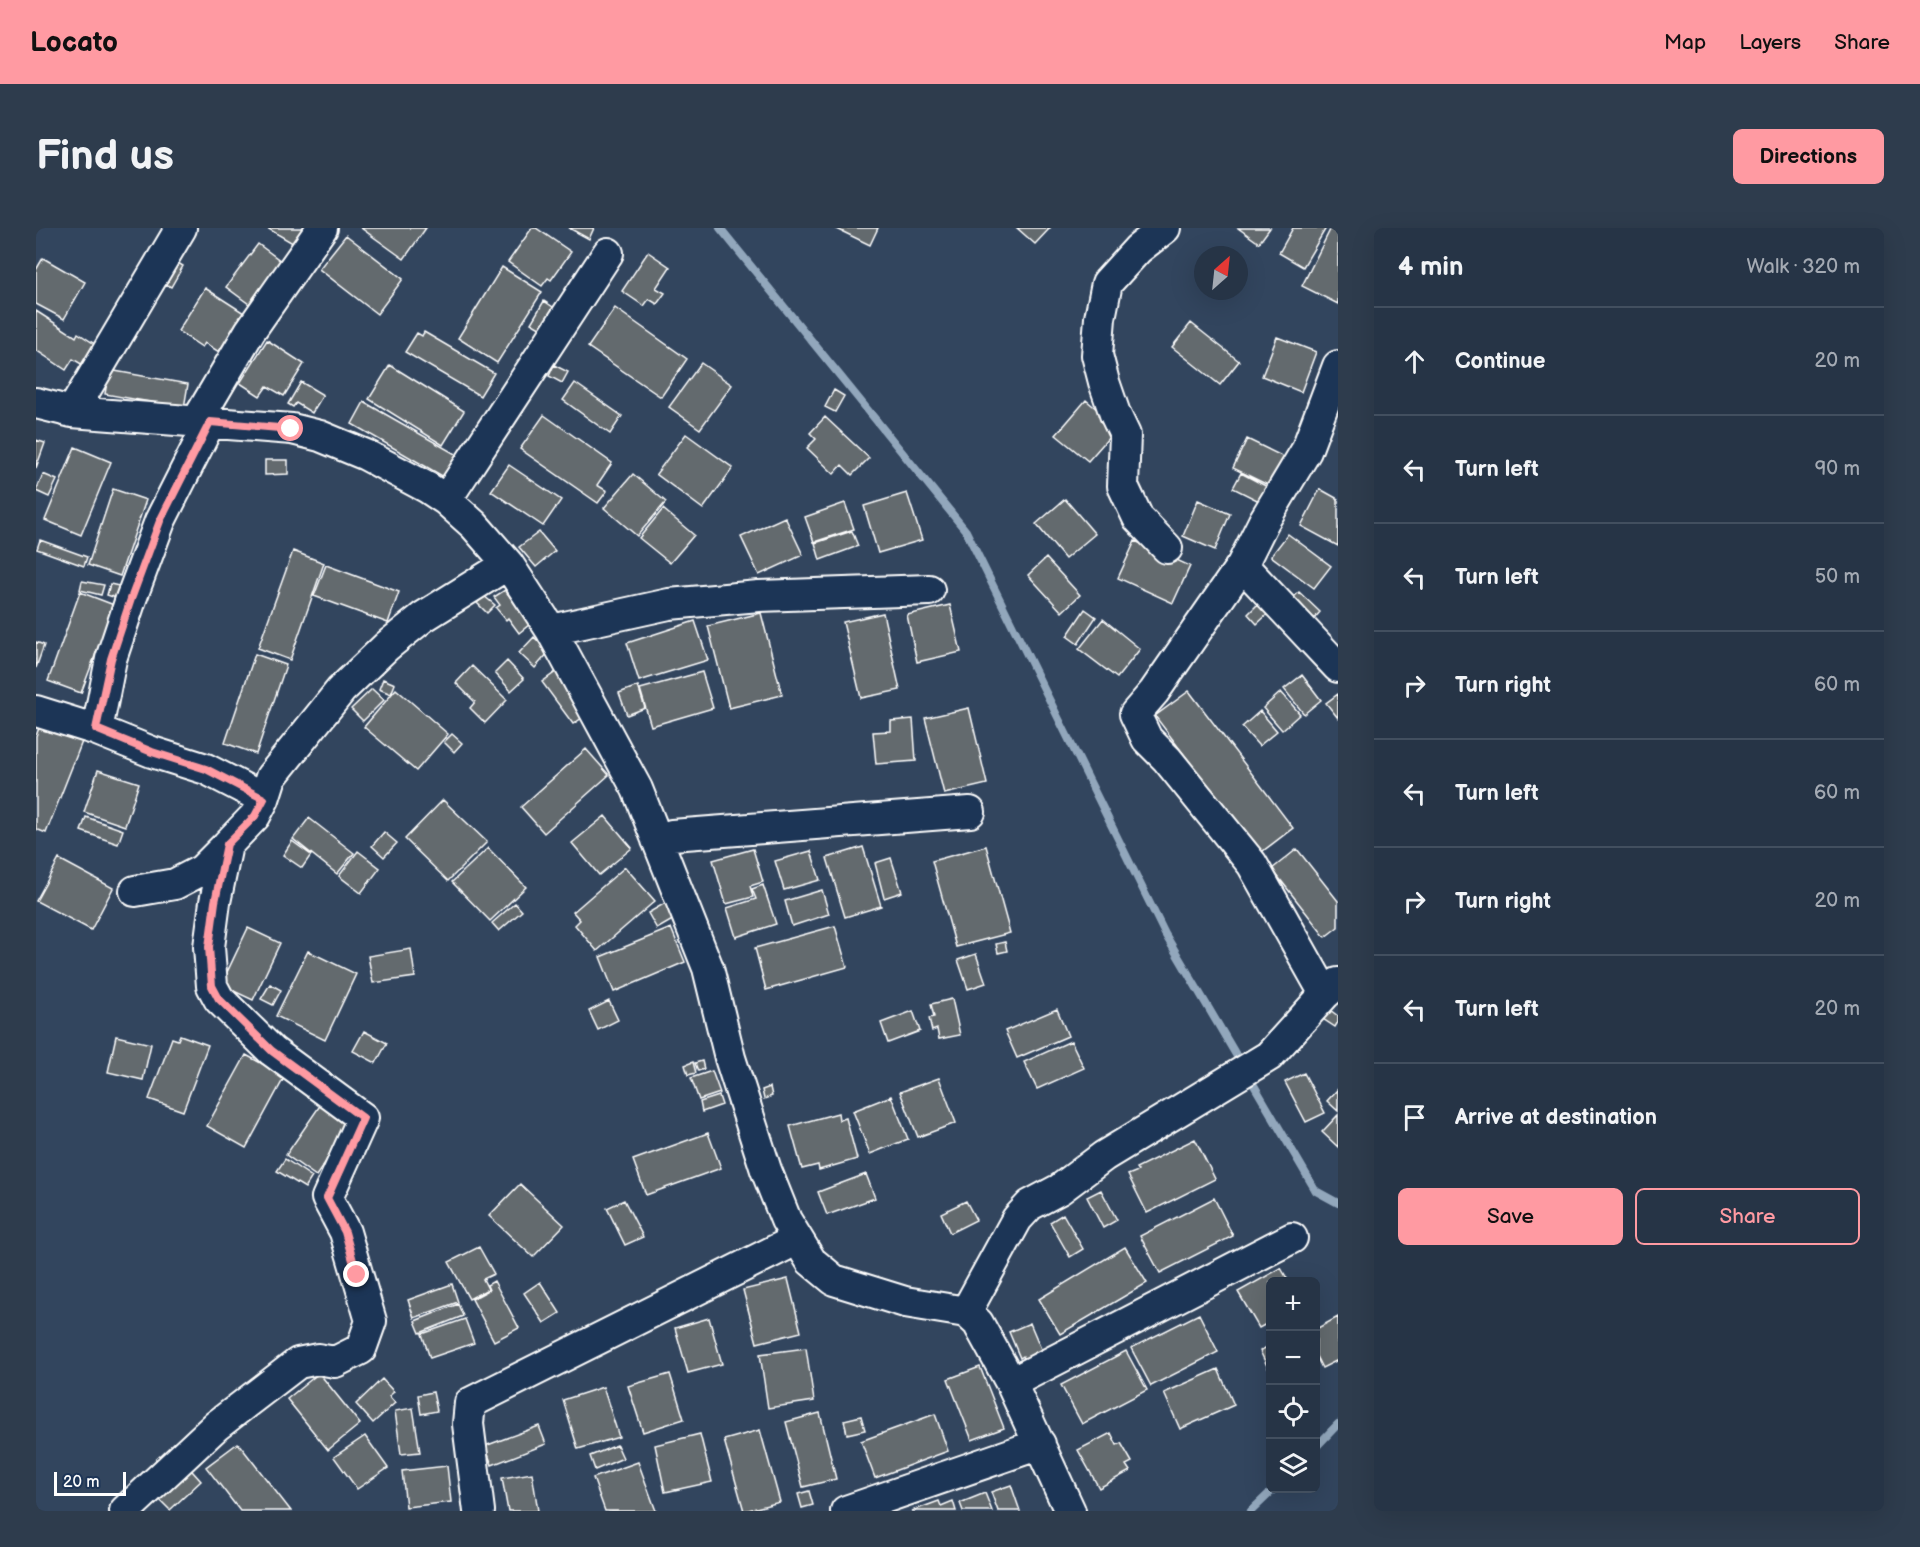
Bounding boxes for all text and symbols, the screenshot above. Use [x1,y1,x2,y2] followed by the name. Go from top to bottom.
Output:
[30,26,118,59] text: Locato
[1664,30,1706,55] text: Map
[1739,30,1801,55] text: Layers
[1834,30,1890,55] text: Share
[1733,129,1884,184] button: Directions
[36,131,174,182] text: Find us
[1194,246,1248,300] north arrow
[1398,252,1463,283] text: 4 min
[1746,255,1860,279] text: Walk · 320 m
[1398,345,1431,378] icon: ahead
[1455,348,1545,375] text: Continue
[1815,349,1860,373] text: 20 m
[277,415,303,441] route start
[1398,453,1431,486] icon: left
[1455,456,1539,483] text: Turn left
[1815,457,1860,481] text: 90 m
[1398,561,1431,594] icon: left
[1455,564,1539,591] text: Turn left
[1815,565,1860,589] text: 50 m
[1398,669,1431,702] icon: right
[1455,672,1551,699] text: Turn right
[1814,673,1860,697] text: 60 m
[1398,777,1431,810] icon: left
[1455,780,1539,807] text: Turn left
[1814,781,1860,805] text: 60 m
[1398,885,1431,918] icon: right
[1455,888,1551,915] text: Turn right
[1815,889,1860,913] text: 20 m
[1398,993,1431,1026] icon: left
[1455,996,1539,1023] text: Turn left
[1815,997,1860,1021] text: 20 m
[1398,1101,1431,1134] icon: arrive
[1455,1104,1657,1131] text: Arrive at destination
[1398,1188,1623,1245] button: Save
[1635,1188,1860,1245] button: Share
[343,1261,369,1287] route end
[1266,1277,1320,1493] map controls
[1266,1277,1320,1331] button: +
[1266,1331,1320,1385] button: −
[1266,1385,1320,1439] button: locate
[1266,1439,1320,1493] button: layers
[54,1469,126,1496] scale bar
[63,1473,99,1492] text: 20 m

